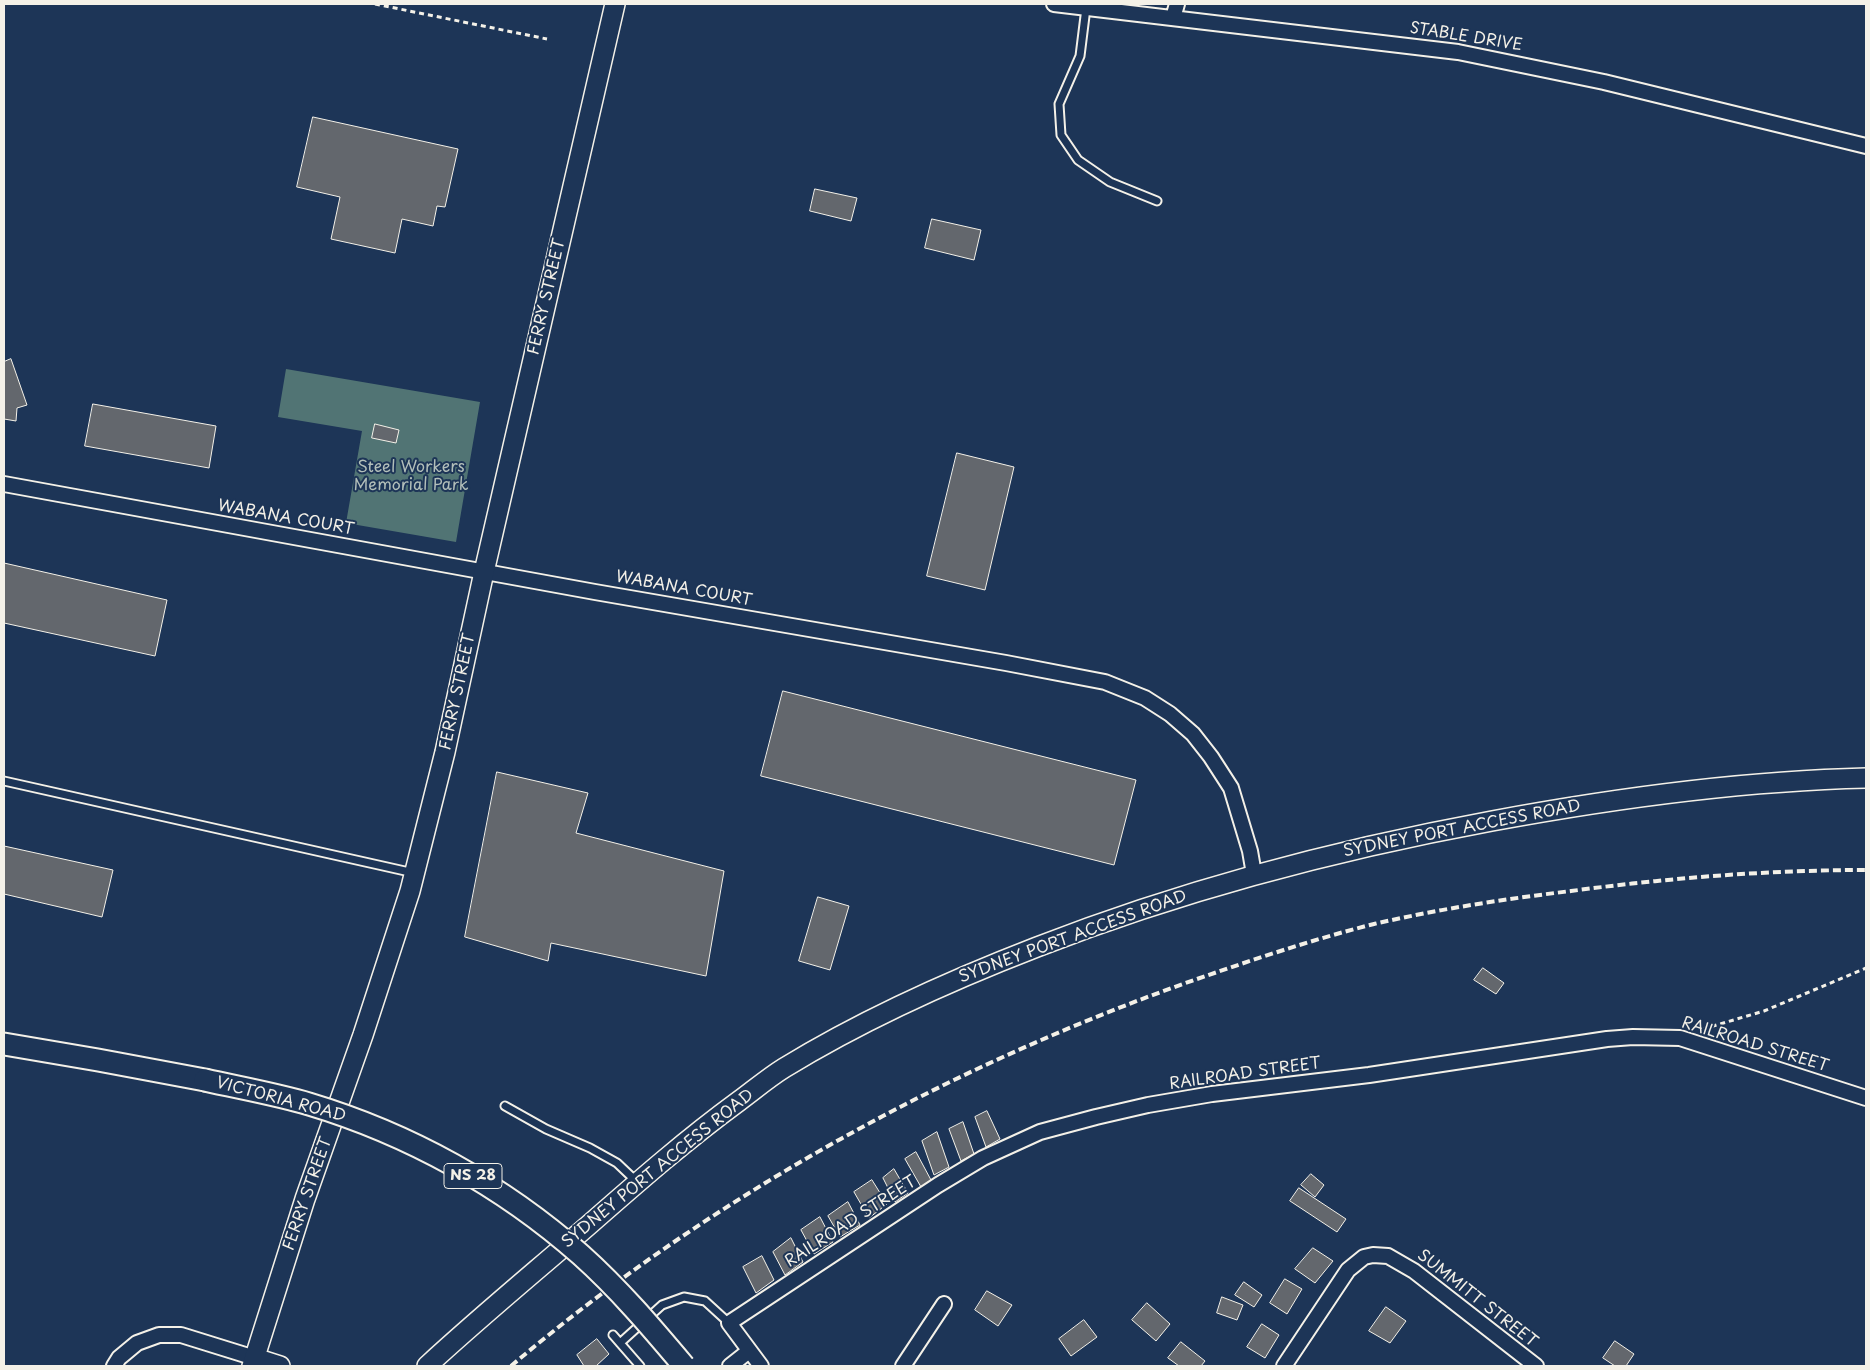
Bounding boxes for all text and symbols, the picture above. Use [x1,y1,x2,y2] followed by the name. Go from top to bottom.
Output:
[1408,19,1524,55] street label: STABLE DRIVE
[524,237,570,357] street label: FERRY STREET
[353,458,469,496] park label: Steel Workers Memorial Park
[216,497,356,539] street label: WABANA COURT
[614,568,754,610] street label: WABANA COURT
[436,632,480,752] street label: FERRY STREET
[1342,797,1582,861] street label: SYDNEY PORT ACCESS ROAD
[956,887,1190,987] street label: SYDNEY PORT ACCESS ROAD
[1679,1013,1831,1077] street label: RAILROAD STREET
[1168,1054,1322,1094] street label: RAILROAD STREET
[214,1073,348,1127] street label: VICTORIA ROAD
[558,1086,758,1252] street label: SYDNEY PORT ACCESS ROAD
[280,1135,336,1253] street label: FERRY STREET
[444,1164,502,1188] road number: NS 28
[782,1172,920,1272] street label: RAILROAD STREET
[1413,1246,1541,1352] street label: SUMMITT STREET

